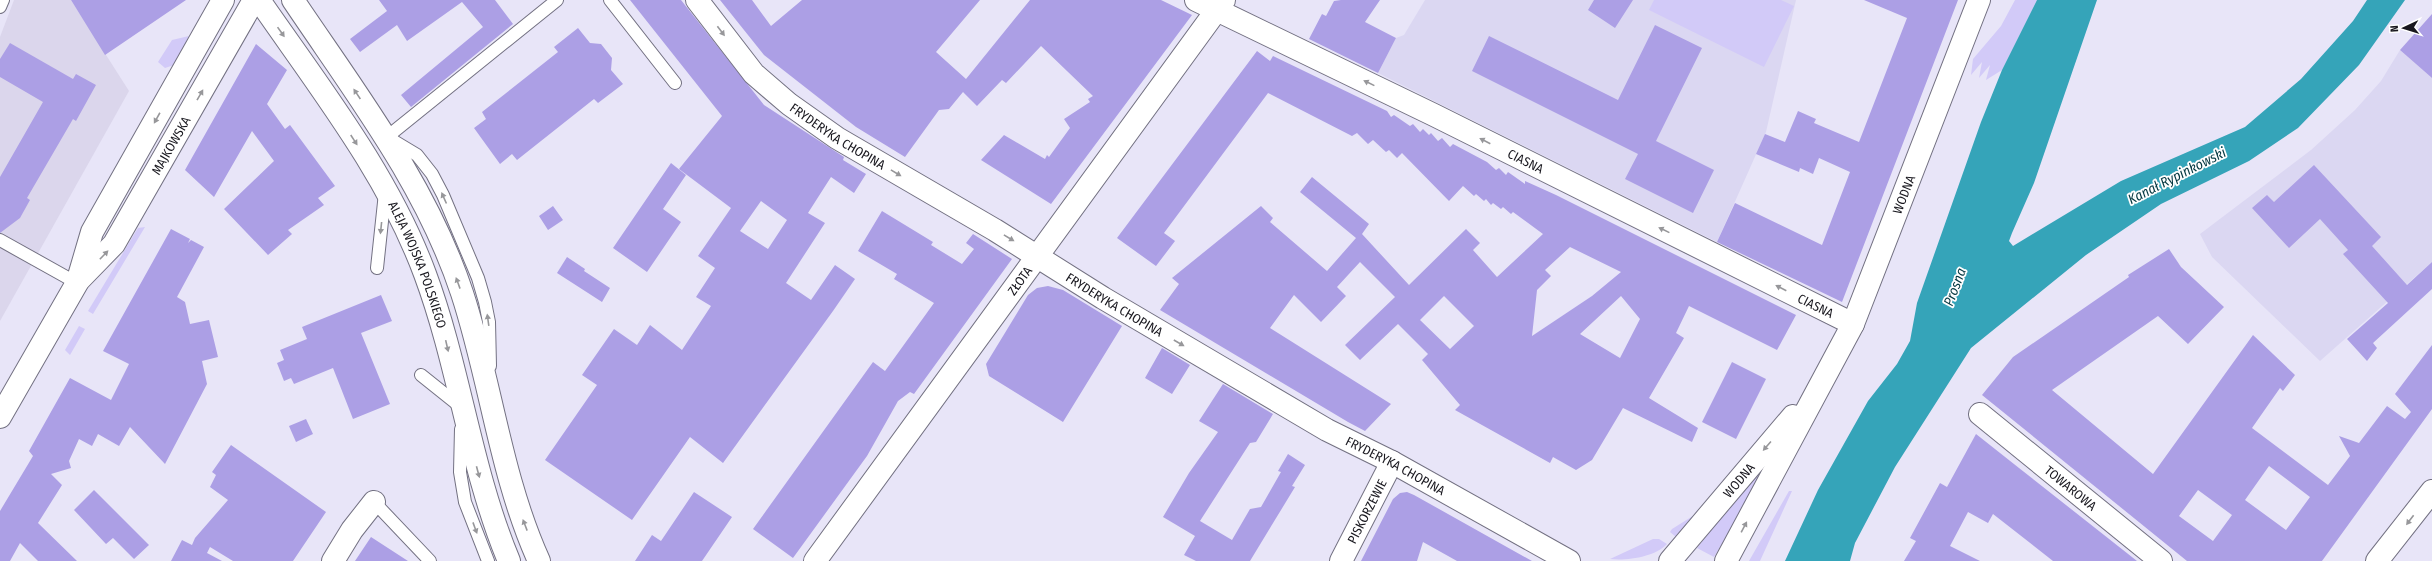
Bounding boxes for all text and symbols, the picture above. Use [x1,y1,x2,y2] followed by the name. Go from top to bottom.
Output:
[2384,8,2424,48] north arrow
[2388,25,2401,32] text: N
[716,26,725,37] one-way arrow
[277,27,285,37] one-way arrow
[1363,80,1374,86] one-way arrow
[353,88,361,99] one-way arrow
[196,90,203,101] one-way arrow
[787,100,888,172] street label: FRYDERYKA CHOPINA
[153,112,160,124] one-way arrow
[148,114,193,177] street label: MAJKOWSKA
[350,135,358,145] one-way arrow
[1480,138,1491,144] one-way arrow
[2125,144,2229,208] water label: Kanał Rypinkowski
[1505,146,1546,176] street label: CIASNA
[890,170,902,177] one-way arrow
[1889,173,1918,216] street label: WODNA
[441,192,447,204] one-way arrow
[386,199,450,330] street label: ALEJA WOJSKA POLSKIEGO
[378,222,384,234] one-way arrow
[1659,227,1670,233] one-way arrow
[1004,234,1014,242] one-way arrow
[100,250,109,260] one-way arrow
[1004,263,1035,298] street label: ZŁOTA
[1940,266,1970,308] water label: Prosna
[1064,269,1166,339] street label: FRYDERYKA CHOPINA
[455,276,461,288] one-way arrow
[1775,285,1787,291] one-way arrow
[1795,290,1836,321] street label: CIASNA
[485,314,491,326] one-way arrow
[1173,339,1185,346] one-way arrow
[445,340,451,353] one-way arrow
[1343,433,1448,498] street label: FRYDERYKA CHOPINA
[1763,441,1772,452] one-way arrow
[1720,460,1757,500] street label: WODNA
[2042,462,2100,513] street label: TOWAROWA
[475,467,481,479] one-way arrow
[1344,477,1389,546] street label: PISKORZEWIE
[2405,515,2414,526] one-way arrow
[521,518,527,530] one-way arrow
[1741,521,1748,532] one-way arrow
[472,523,478,535] one-way arrow

